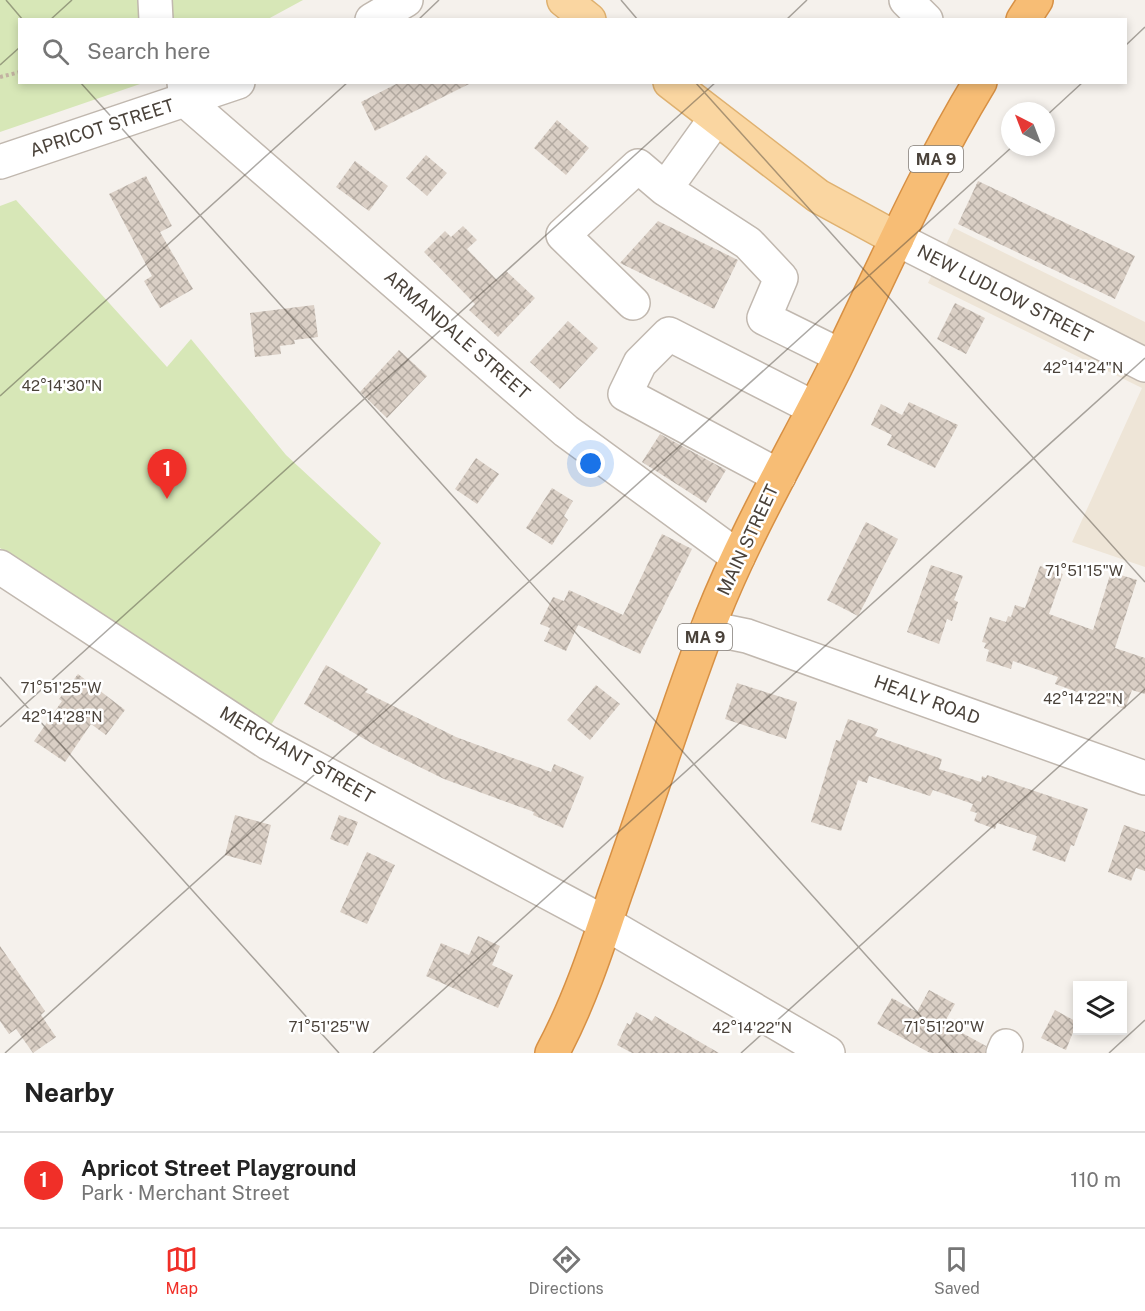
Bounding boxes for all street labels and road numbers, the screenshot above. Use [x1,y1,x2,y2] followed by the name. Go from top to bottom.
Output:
[27,94,177,161] street label: APRICOT STREET
[909,146,963,172] road number: MA 9
[914,240,1097,347] street label: NEW LUDLOW STREET
[380,266,535,404] street label: ARMANDALE STREET
[713,481,783,599] street label: MAIN STREET
[678,624,732,650] road number: MA 9
[871,671,983,728] street label: HEALY ROAD
[216,702,378,808] street label: MERCHANT STREET

